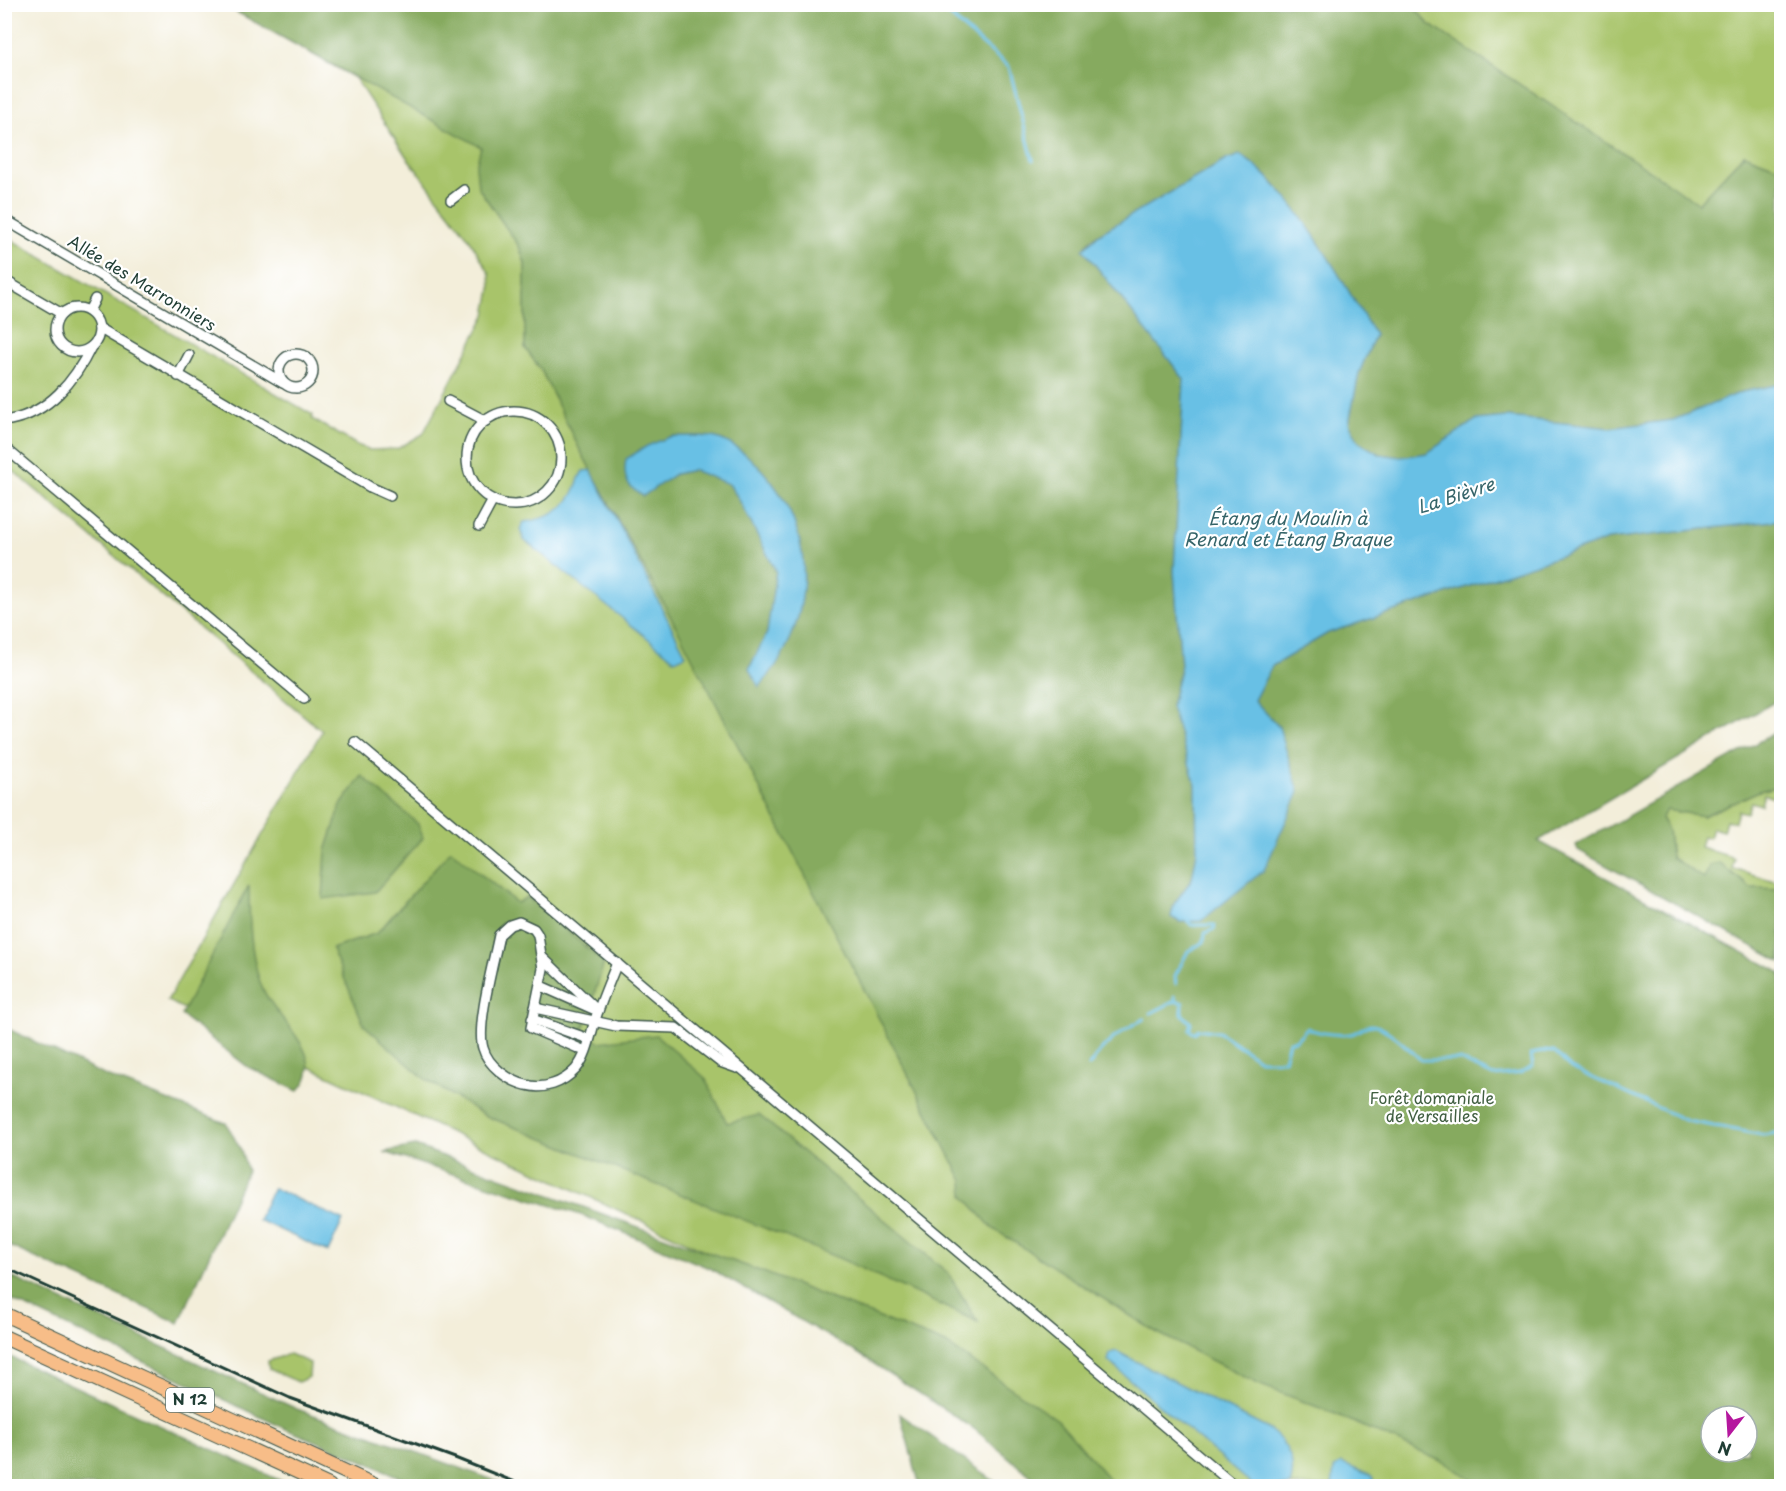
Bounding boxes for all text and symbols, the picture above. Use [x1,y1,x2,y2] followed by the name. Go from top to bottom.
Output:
[64,228,221,336] street label: Allée des Marronniers
[1414,469,1499,520] water label: La Bièvre
[1184,504,1393,552] water label: Étang du Moulin à Renard et Étang Braque
[1370,1085,1494,1127] park label: Forêt domaniale de Versailles
[166,1388,214,1412] road number: N 12
[1699,1404,1759,1464] north arrow
[1715,1436,1734,1463] text: N

